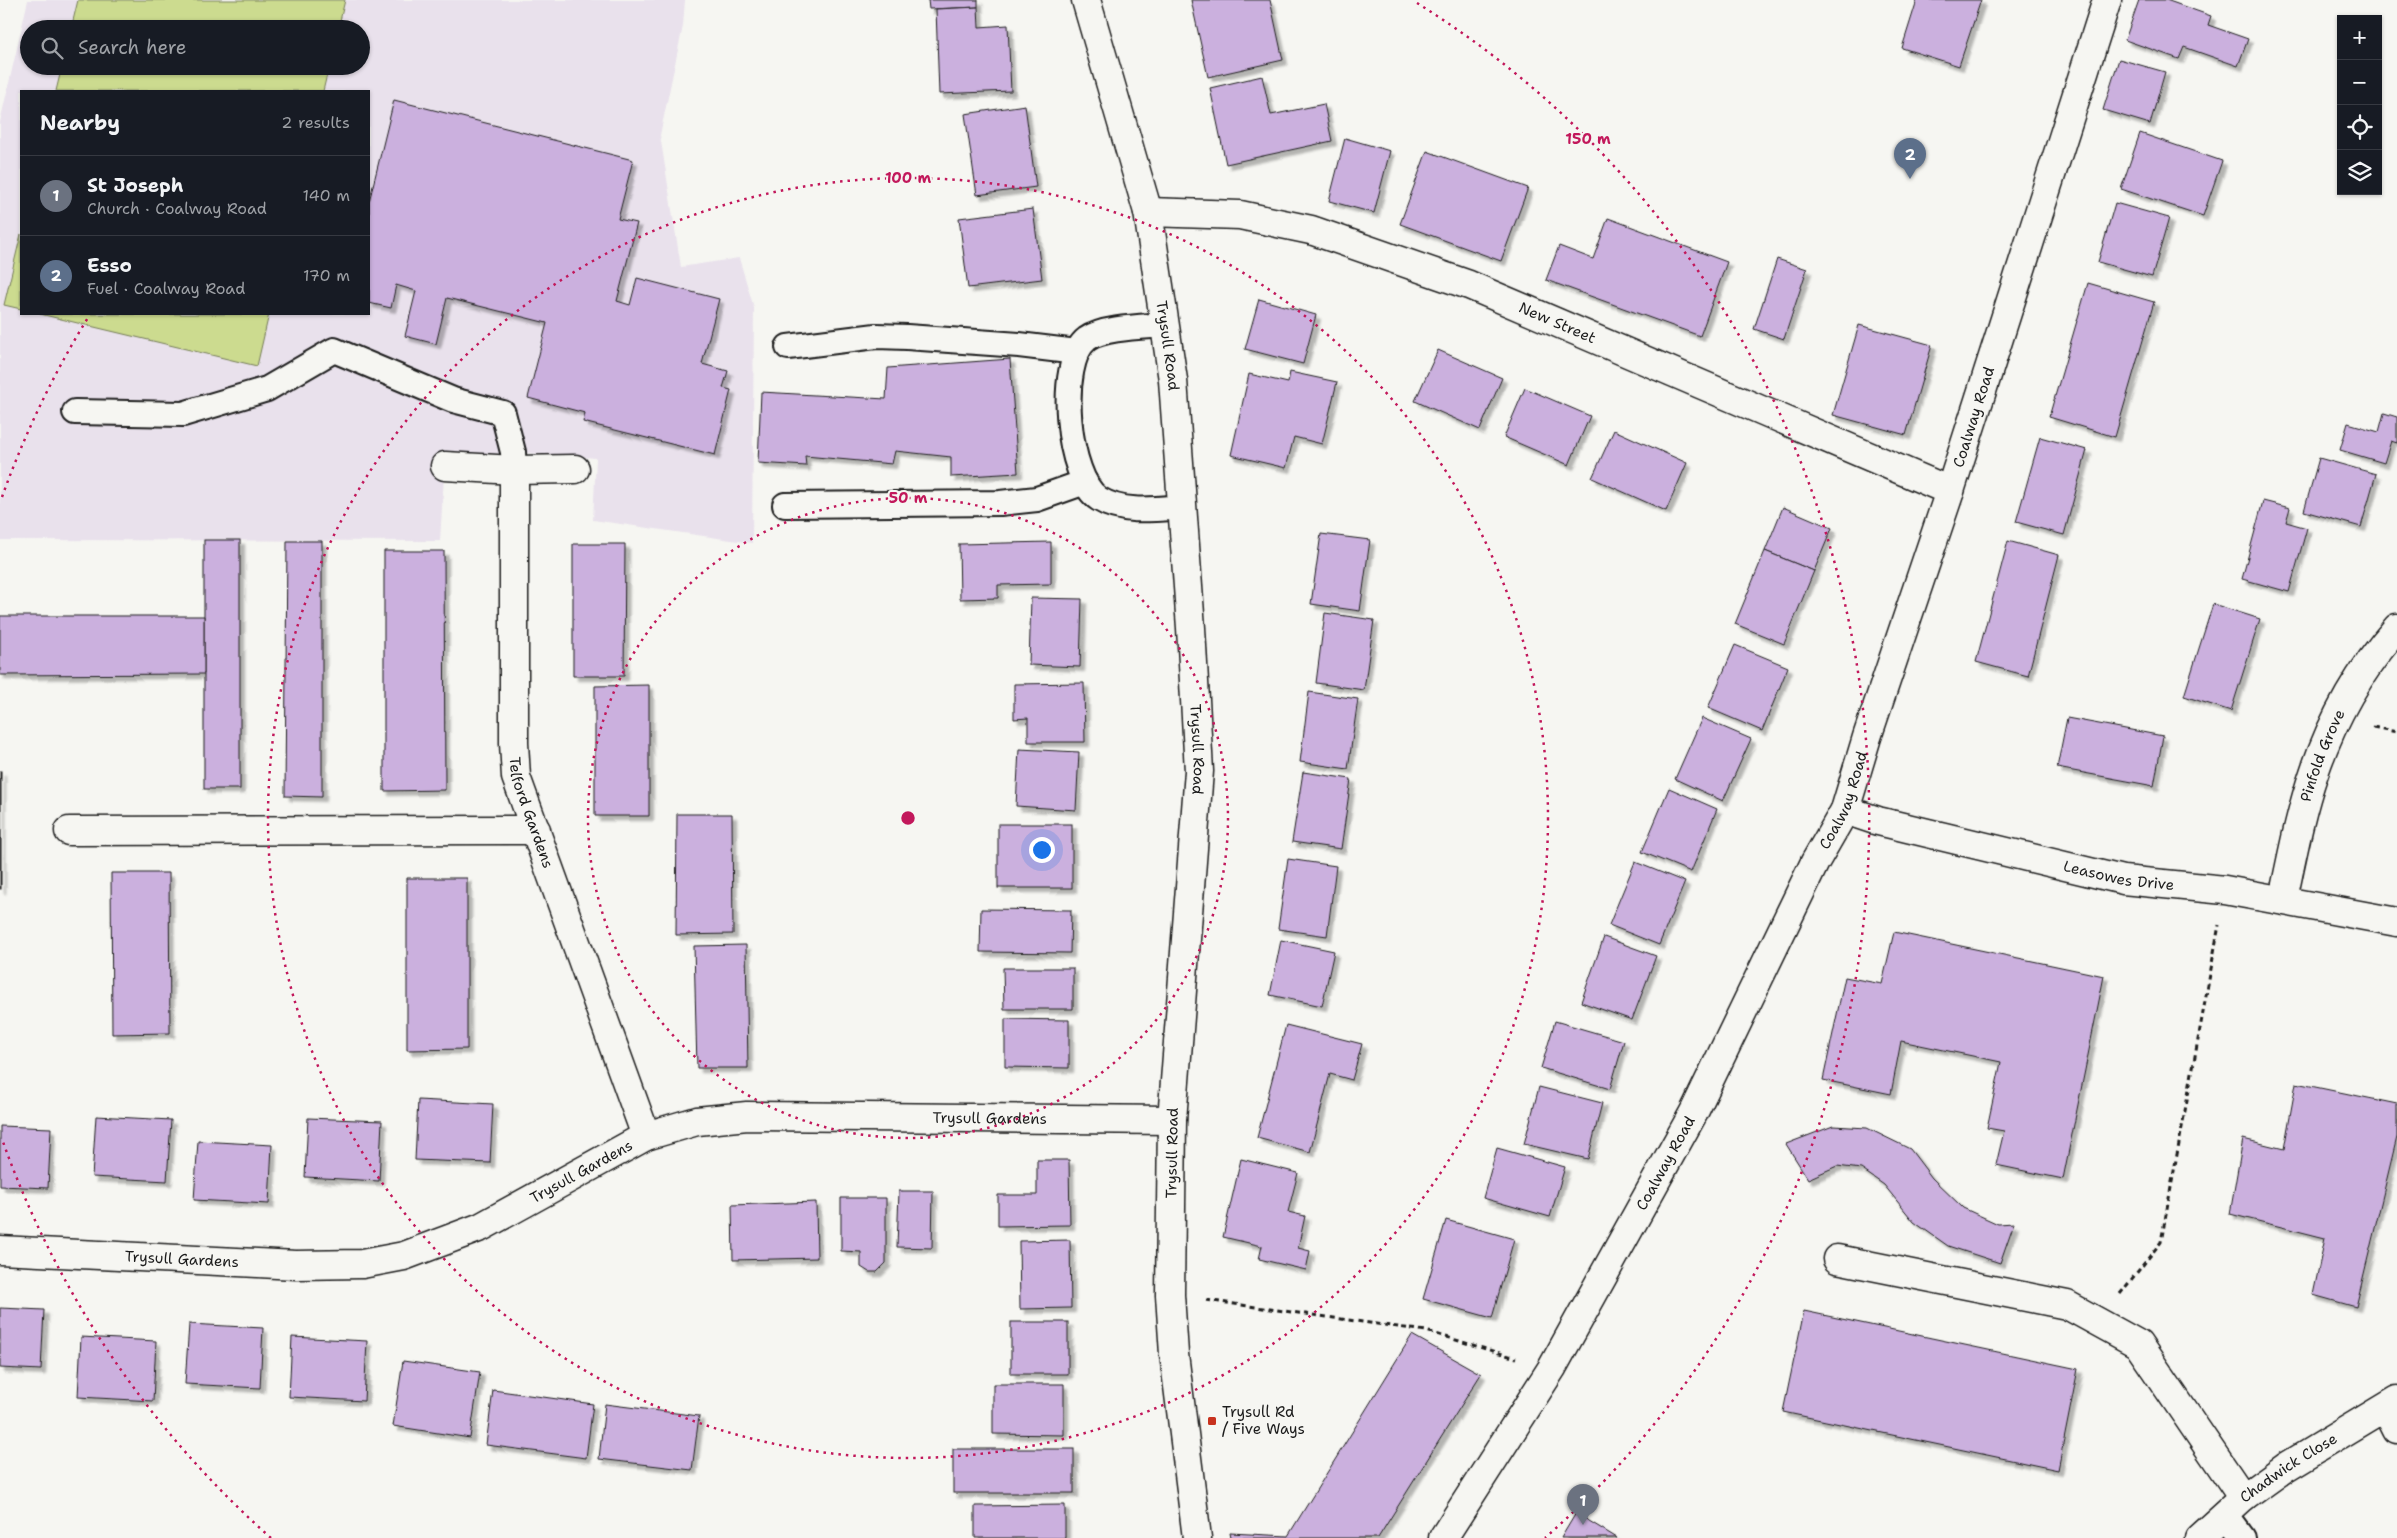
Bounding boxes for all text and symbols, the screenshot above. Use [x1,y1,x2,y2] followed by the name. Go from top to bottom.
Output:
[2337,15,2382,195] map controls
[2337,15,2382,60] button: +
[20,20,370,75] search box
[38,34,66,62] icon: search
[78,35,187,60] text: Search here
[2337,60,2382,105] button: −
[2337,105,2382,150] button: locate
[40,109,120,137] text: Nearby
[281,112,350,133] text: 2 results
[1565,129,1611,149] text: 150 m
[1894,138,1926,179] pin: 2
[2337,150,2382,195] button: layers
[885,168,931,188] text: 100 m
[87,173,183,198] text: St Joseph
[52,185,60,206] text: 1
[303,185,350,206] text: 140 m
[87,198,267,219] text: Church · Coalway Road
[87,253,132,278] text: Esso
[50,265,62,286] text: 2
[303,265,350,286] text: 170 m
[87,278,245,299] text: Fuel · Coalway Road
[1516,298,1599,348] street label: New Street
[1151,299,1184,392] street label: Trysull Road
[1948,364,1999,470] street label: Coalway Road
[889,488,928,508] text: 50 m
[1185,704,1209,796] street label: Trysull Road
[2296,706,2350,804] street label: Pinfold Grove
[1814,748,1872,853] street label: Coalway Road
[505,756,558,871] street label: Telford Gardens
[899,809,917,827] centre of rings
[1029,837,1055,863] your location
[2061,856,2175,895] street label: Leasowes Drive
[1161,1107,1183,1199] street label: Trysull Road
[932,1108,1047,1129] street label: Trysull Gardens
[1631,1112,1700,1214] street label: Coalway Road
[526,1135,636,1208] street label: Trysull Gardens
[124,1246,239,1272] street label: Trysull Gardens
[1222,1402,1305,1439] place label: Trysull Rd / Five Ways
[1206,1415,1218,1427] marker: Trysull Rd / Five Ways
[2236,1428,2341,1507] street label: Chadwick Close
[1567,1484,1599,1525] pin: 1

